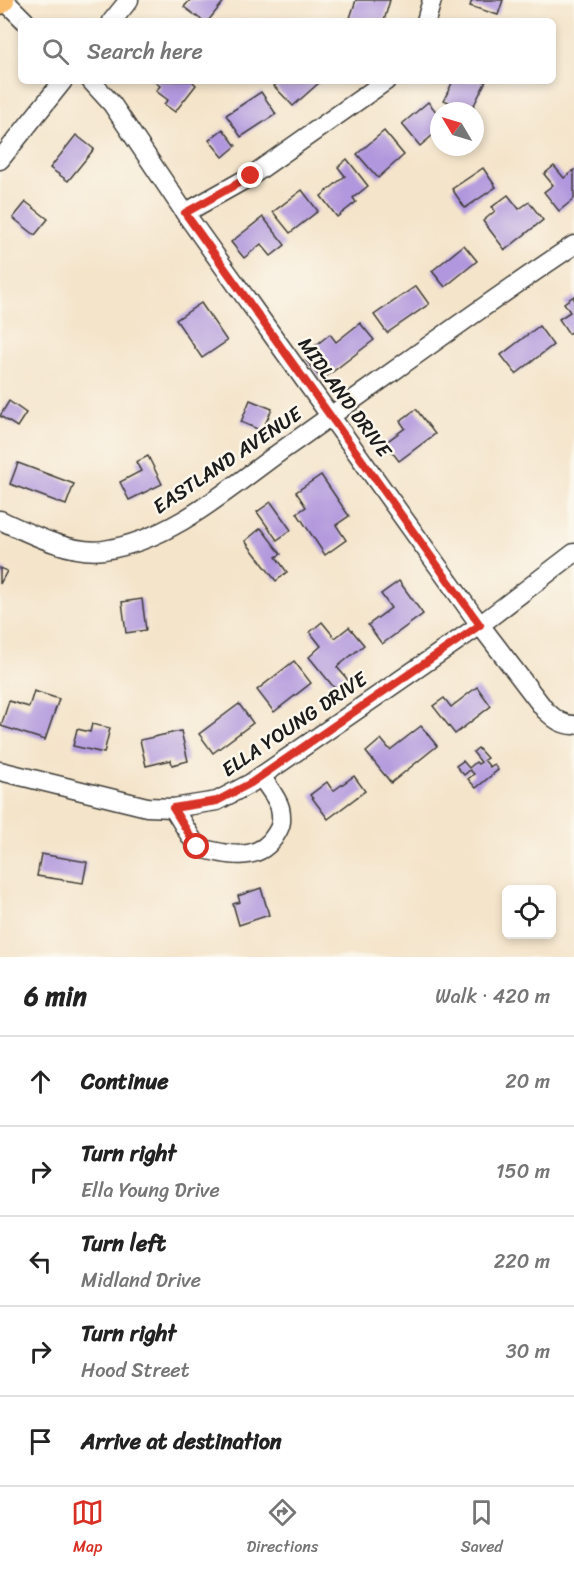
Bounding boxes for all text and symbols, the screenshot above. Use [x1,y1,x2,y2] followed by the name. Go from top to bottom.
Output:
[18,18,556,84] search box
[87,32,203,71] text: Search here
[39,35,72,68] icon: search
[430,102,484,156] north arrow
[237,162,263,188] route end
[288,329,402,467] street label: MIDLAND DRIVE
[145,396,311,524] street label: EASTLAND AVENUE
[214,661,376,786] street label: ELLA YOUNG DRIVE
[183,833,209,859] route start
[502,885,556,939] map controls
[502,885,556,939] button: locate
[24,973,87,1019] text: 6 min
[435,979,550,1014] text: Walk · 420 m
[81,1062,169,1101] text: Continue
[505,1064,550,1099] text: 20 m
[24,1065,57,1098] icon: ahead
[81,1134,176,1173] text: Turn right
[496,1154,550,1189] text: 150 m
[24,1155,57,1188] icon: right
[81,1173,220,1208] text: Ella Young Drive
[81,1224,166,1263] text: Turn left
[494,1244,550,1279] text: 220 m
[24,1245,57,1278] icon: left
[81,1263,201,1298] text: Midland Drive
[81,1314,176,1353] text: Turn right
[506,1334,550,1369] text: 30 m
[24,1335,57,1368] icon: right
[81,1353,189,1388] text: Hood Street
[81,1422,282,1461] text: Arrive at destination
[24,1425,57,1458] icon: arrive
[71,1496,104,1561] tab: Map
[247,1496,318,1561] tab: Directions
[461,1496,503,1561] tab: Saved

